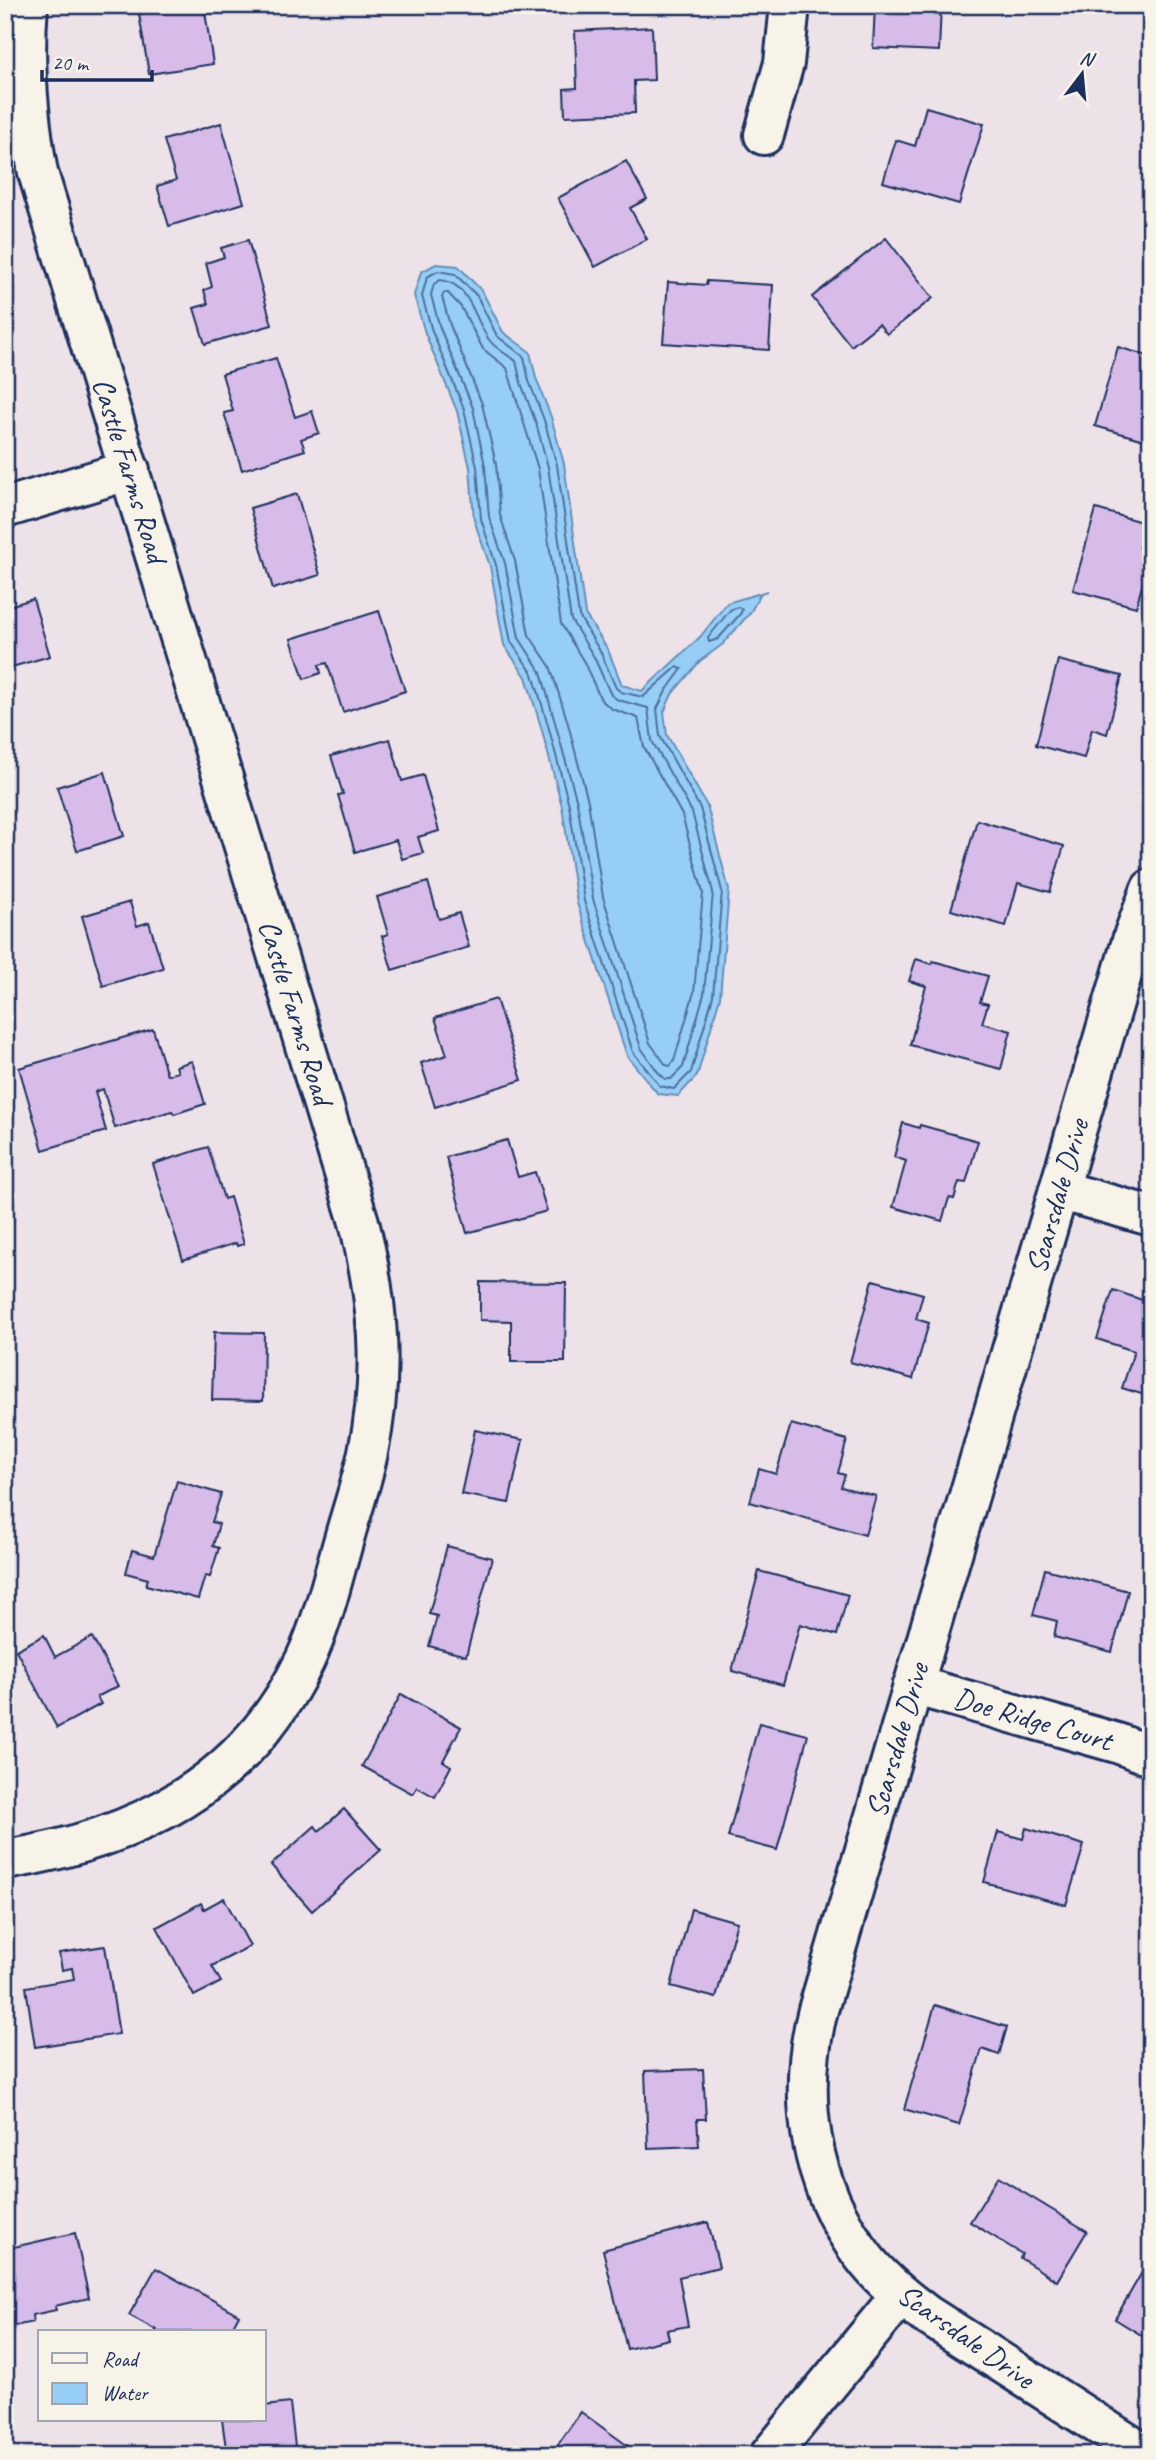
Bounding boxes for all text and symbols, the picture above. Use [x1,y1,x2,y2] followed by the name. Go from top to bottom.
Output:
[42,38,152,82] scale bar
[1048,38,1118,108] north arrow
[1077,45,1098,73] text: N
[52,50,90,76] text: 20 m
[84,373,177,571] street label: Castle Farms Road
[250,915,343,1113] street label: Castle Farms Road
[1017,1112,1098,1277] street label: Scarsdale Drive
[857,1656,938,1821] street label: Scarsdale Drive
[950,1678,1119,1760] street label: Doe Ridge Court
[890,2275,1044,2398] street label: Scarsdale Drive
[38,2330,266,2422] legend
[102,2346,141,2372] text: Road
[102,2380,149,2406] text: Water

